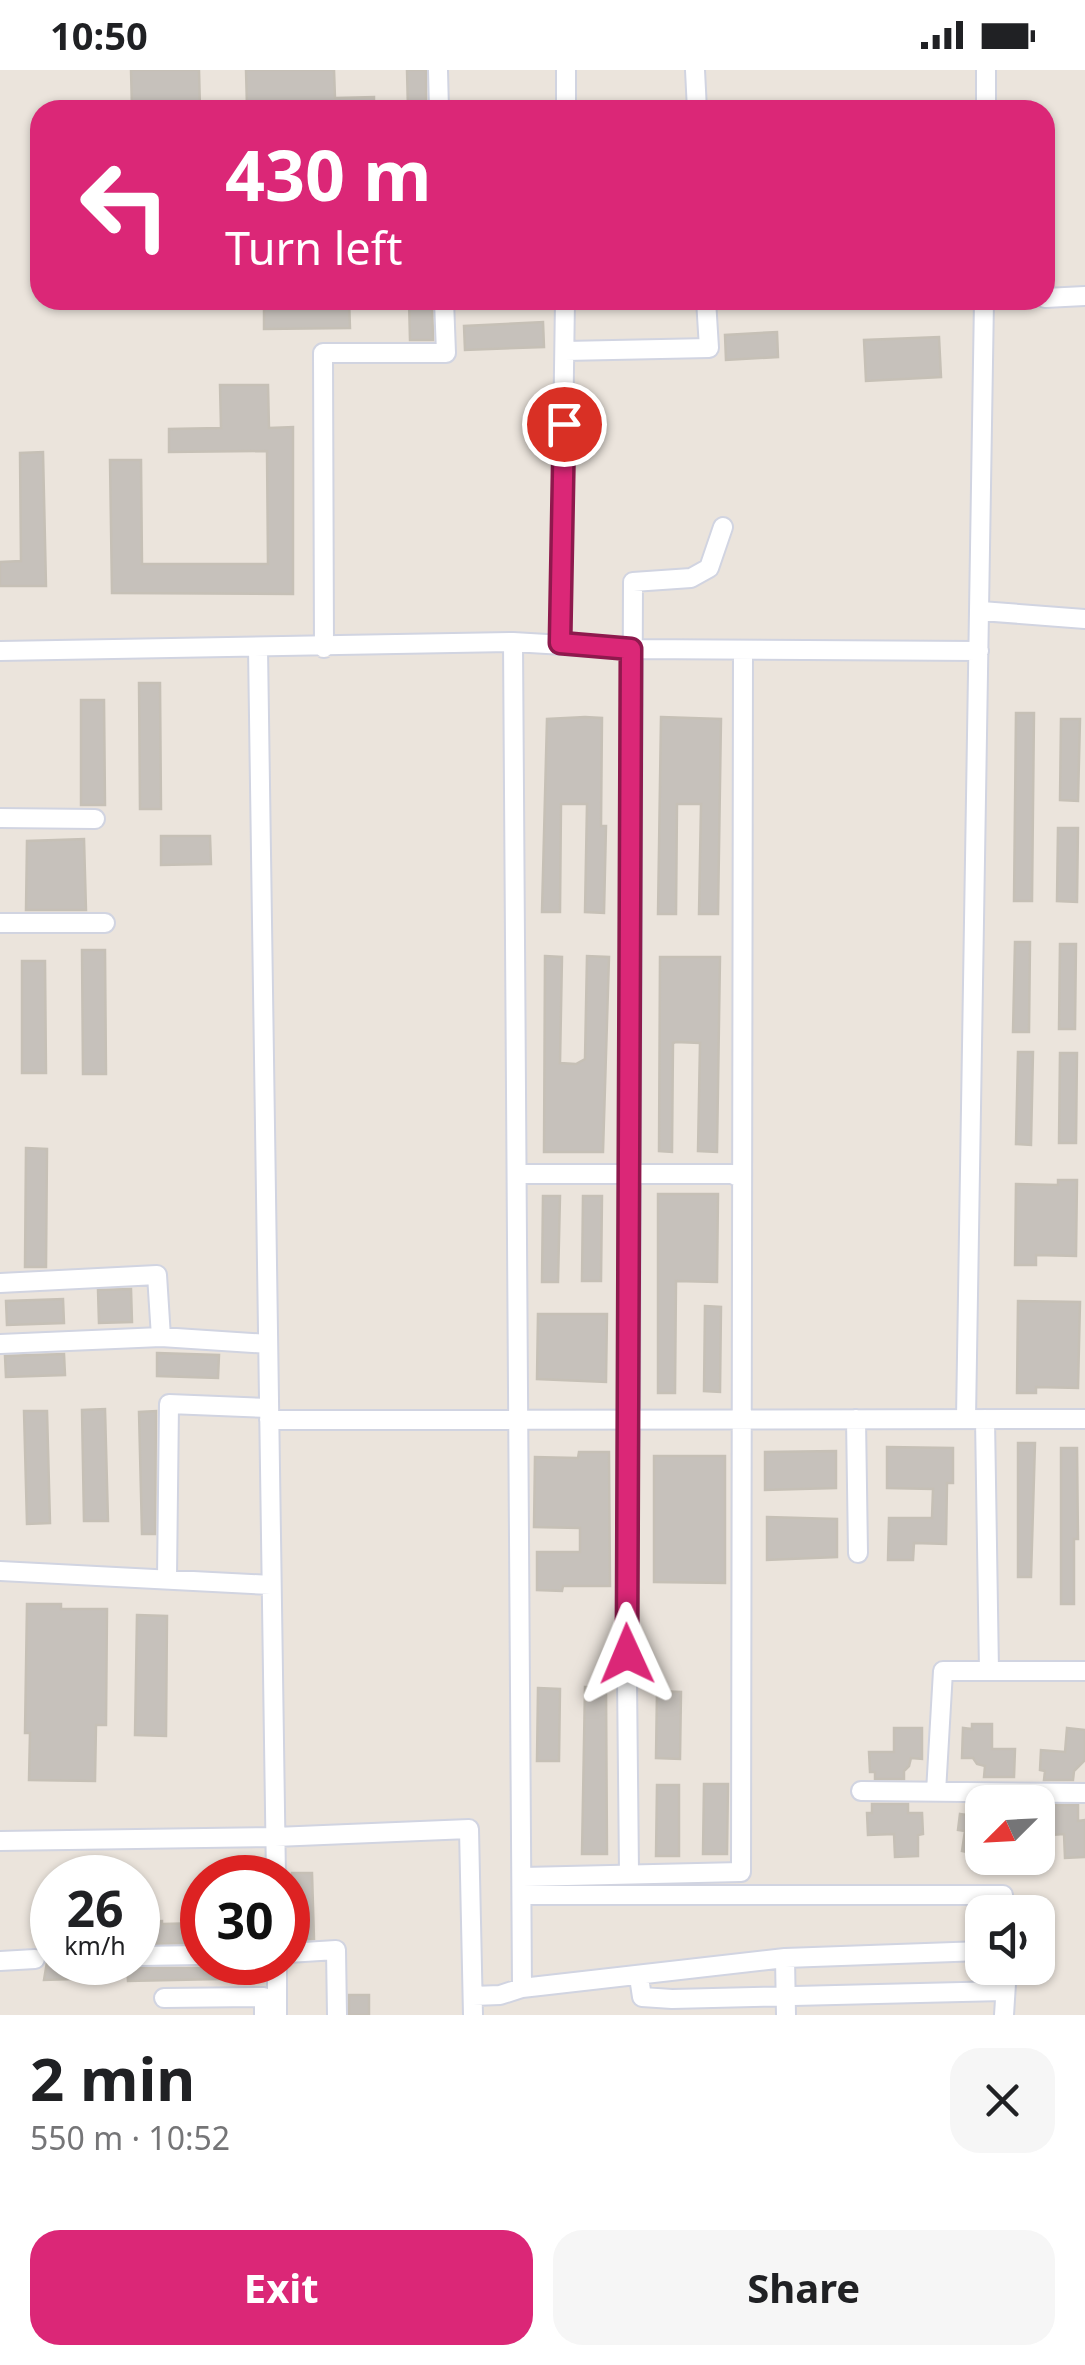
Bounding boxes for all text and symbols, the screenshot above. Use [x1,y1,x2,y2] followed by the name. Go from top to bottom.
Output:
[50,9,148,61] text: 10:50
[225,126,432,222] text: 430 m
[60,140,190,270] icon: left
[225,217,402,278] text: Turn left
[522,382,607,467] pin
[537,397,592,452] icon: arrive
[575,1602,679,1706] position arrow
[965,1785,1055,1875] north arrow
[965,1785,1055,1985] map controls
[180,1855,310,1985] speed limit sign: 30
[66,1874,124,1942] text: 26
[965,1895,1055,1985] button: sound
[64,1928,126,1962] text: km/h
[30,2037,195,2119] text: 2 min
[950,2048,1055,2153] button: close
[30,2116,230,2159] text: 550 m · 10:52
[30,2230,533,2345] button: Exit
[553,2230,1055,2345] button: Share

